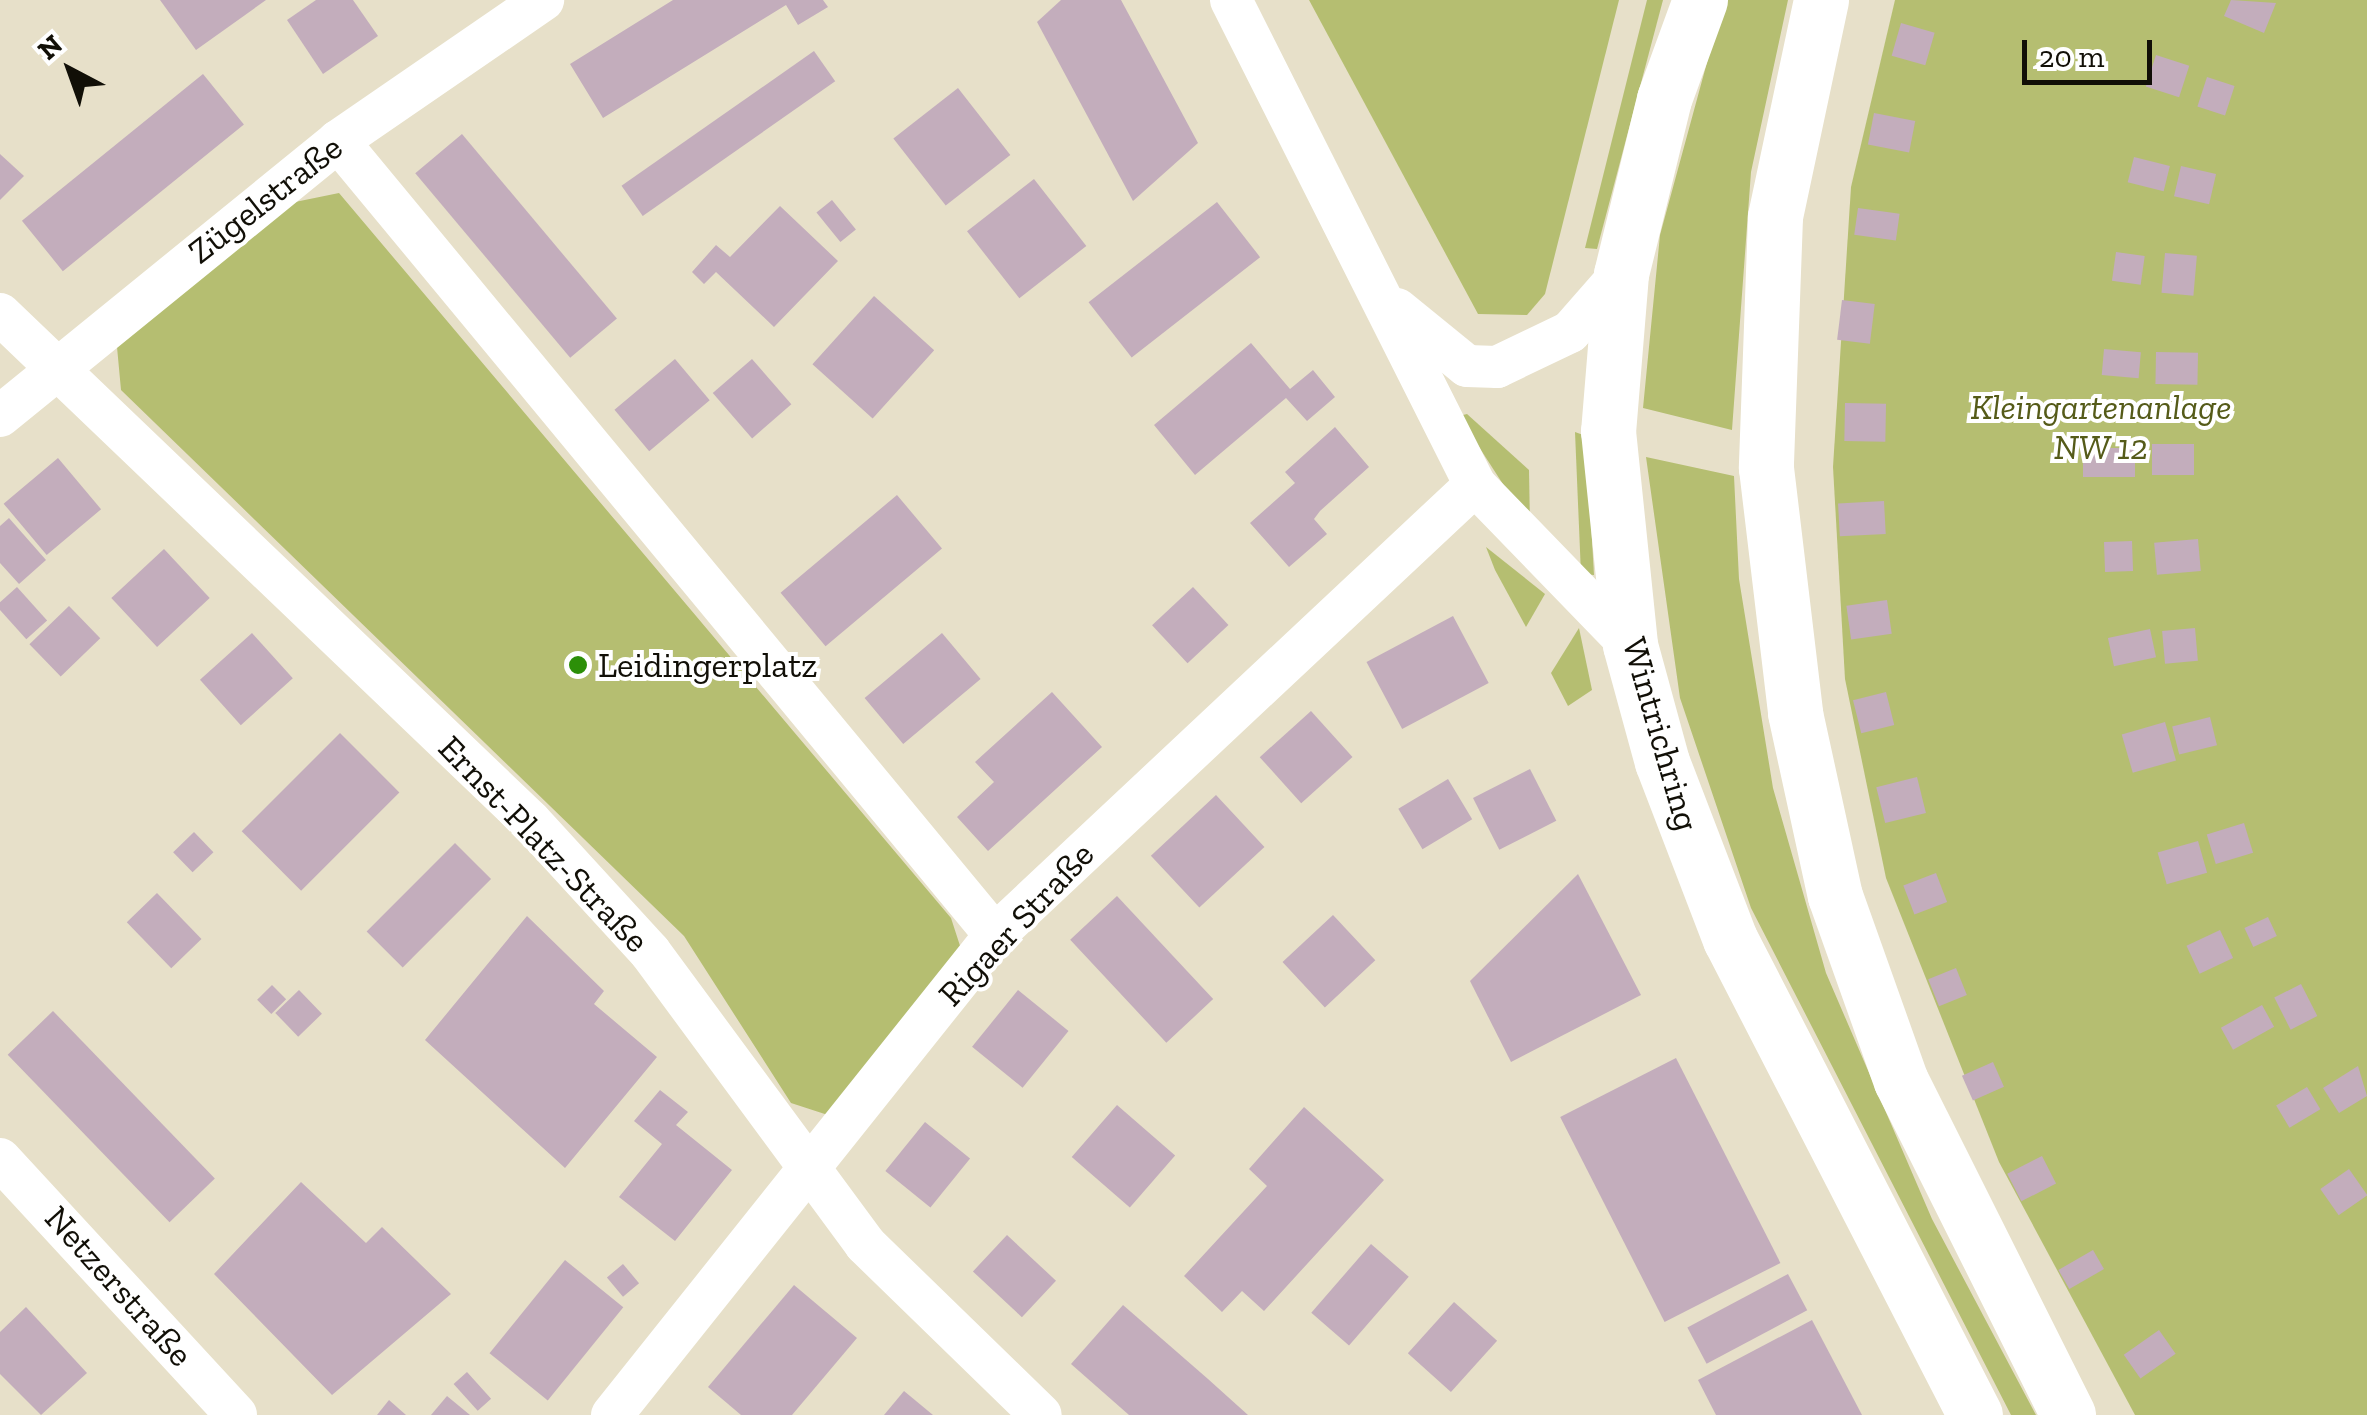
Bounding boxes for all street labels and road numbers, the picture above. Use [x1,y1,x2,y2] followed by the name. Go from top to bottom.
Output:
[180,126,350,272] street label: Zügelstraße
[1613,633,1709,835] street label: Wintrichring
[430,727,658,961] street label: Ernst-Platz-Straße
[929,833,1103,1015] street label: Rigaer Straße
[36,1197,202,1375] street label: Netzerstraße

